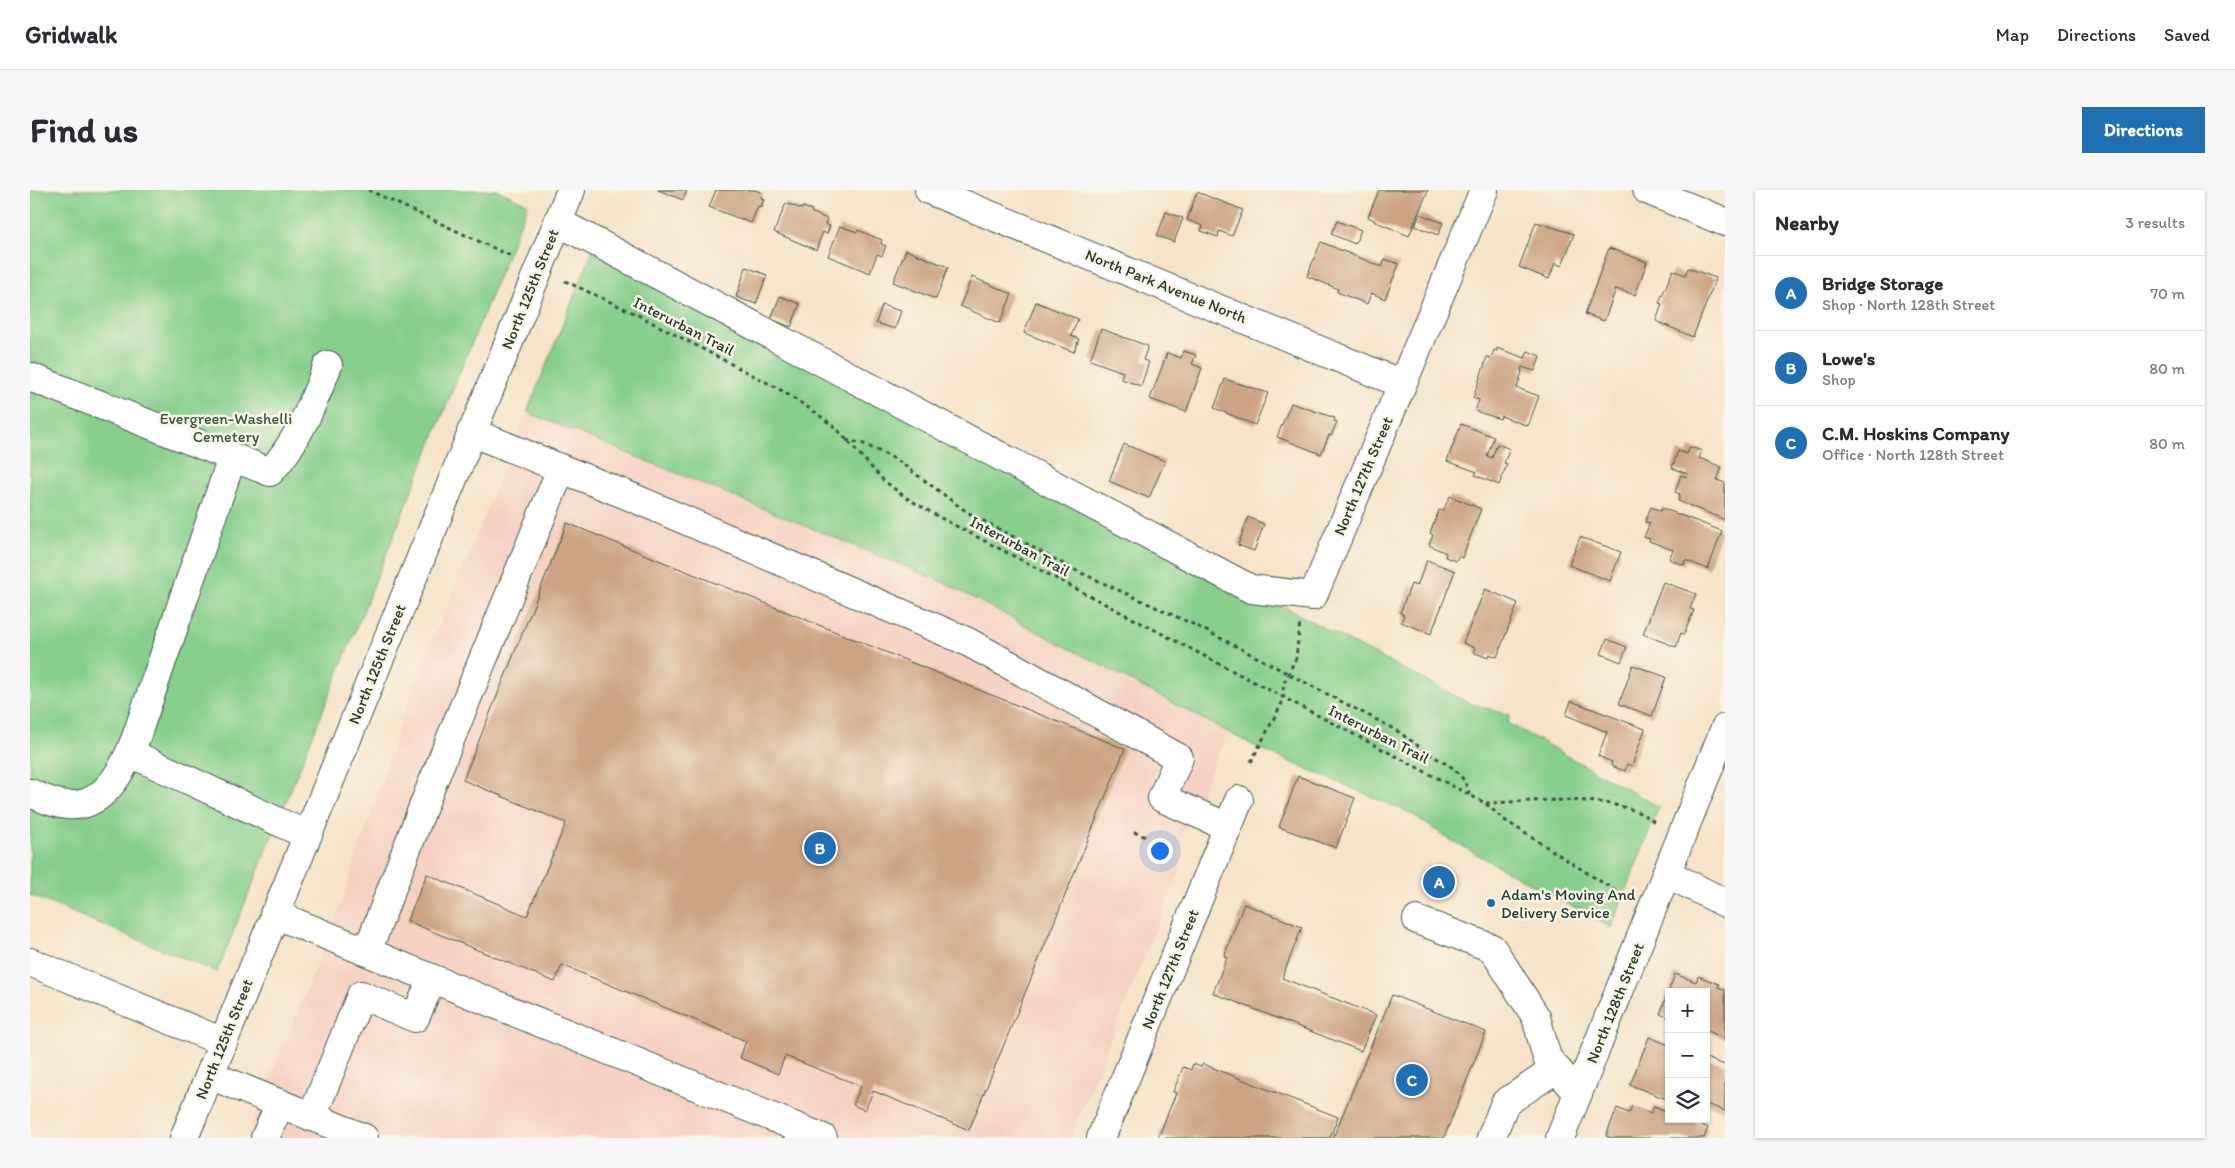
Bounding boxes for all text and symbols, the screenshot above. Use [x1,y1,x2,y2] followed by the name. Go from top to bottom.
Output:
[25,20,117,49] text: Gridwalk
[1996,24,2029,46] text: Map
[2057,24,2136,46] text: Directions
[2164,24,2210,46] text: Saved
[2082,107,2205,153] button: Directions
[30,109,138,151] text: Find us
[1775,210,1839,235] text: Nearby
[2125,213,2185,232] text: 3 results
[497,226,563,352] street label: North 125th Street
[1082,245,1250,327] street label: North Park Avenue North
[1822,272,1943,295] text: Bridge Storage
[1786,284,1796,303] text: A
[2150,284,2185,303] text: 70 m
[630,292,738,360] street label: Interurban Trail
[1822,295,1995,314] text: Shop · North 128th Street
[1822,347,1875,370] text: Lowe's
[1786,359,1796,378] text: B
[2149,359,2185,378] text: 80 m
[1822,370,1856,389] text: Shop
[160,409,292,446] park label: Evergreen-Washelli Cemetery
[1329,414,1397,538] street label: North 127th Street
[1822,422,2009,445] text: C.M. Hoskins Company
[1786,434,1796,453] text: C
[2149,434,2185,453] text: 80 m
[1822,445,2004,464] text: Office · North 128th Street
[967,512,1074,581] street label: Interurban Trail
[344,601,410,727] street label: North 125th Street
[1325,700,1433,768] street label: Interurban Trail
[804,829,836,867] pin: B
[1147,838,1173,864] your location
[1423,863,1455,901] pin: A
[1501,885,1636,922] place label: Adam's Moving And Delivery Service
[1485,897,1497,909] marker: Adam's Moving And Delivery Service
[1137,906,1203,1032] street label: North 127th Street
[1582,940,1648,1066] street label: North 128th Street
[191,976,257,1102] street label: North 125th Street
[1665,988,1710,1123] map controls
[1665,988,1710,1033] button: +
[1665,1033,1710,1078] button: −
[1396,1061,1428,1099] pin: C
[1665,1078,1710,1123] button: layers

